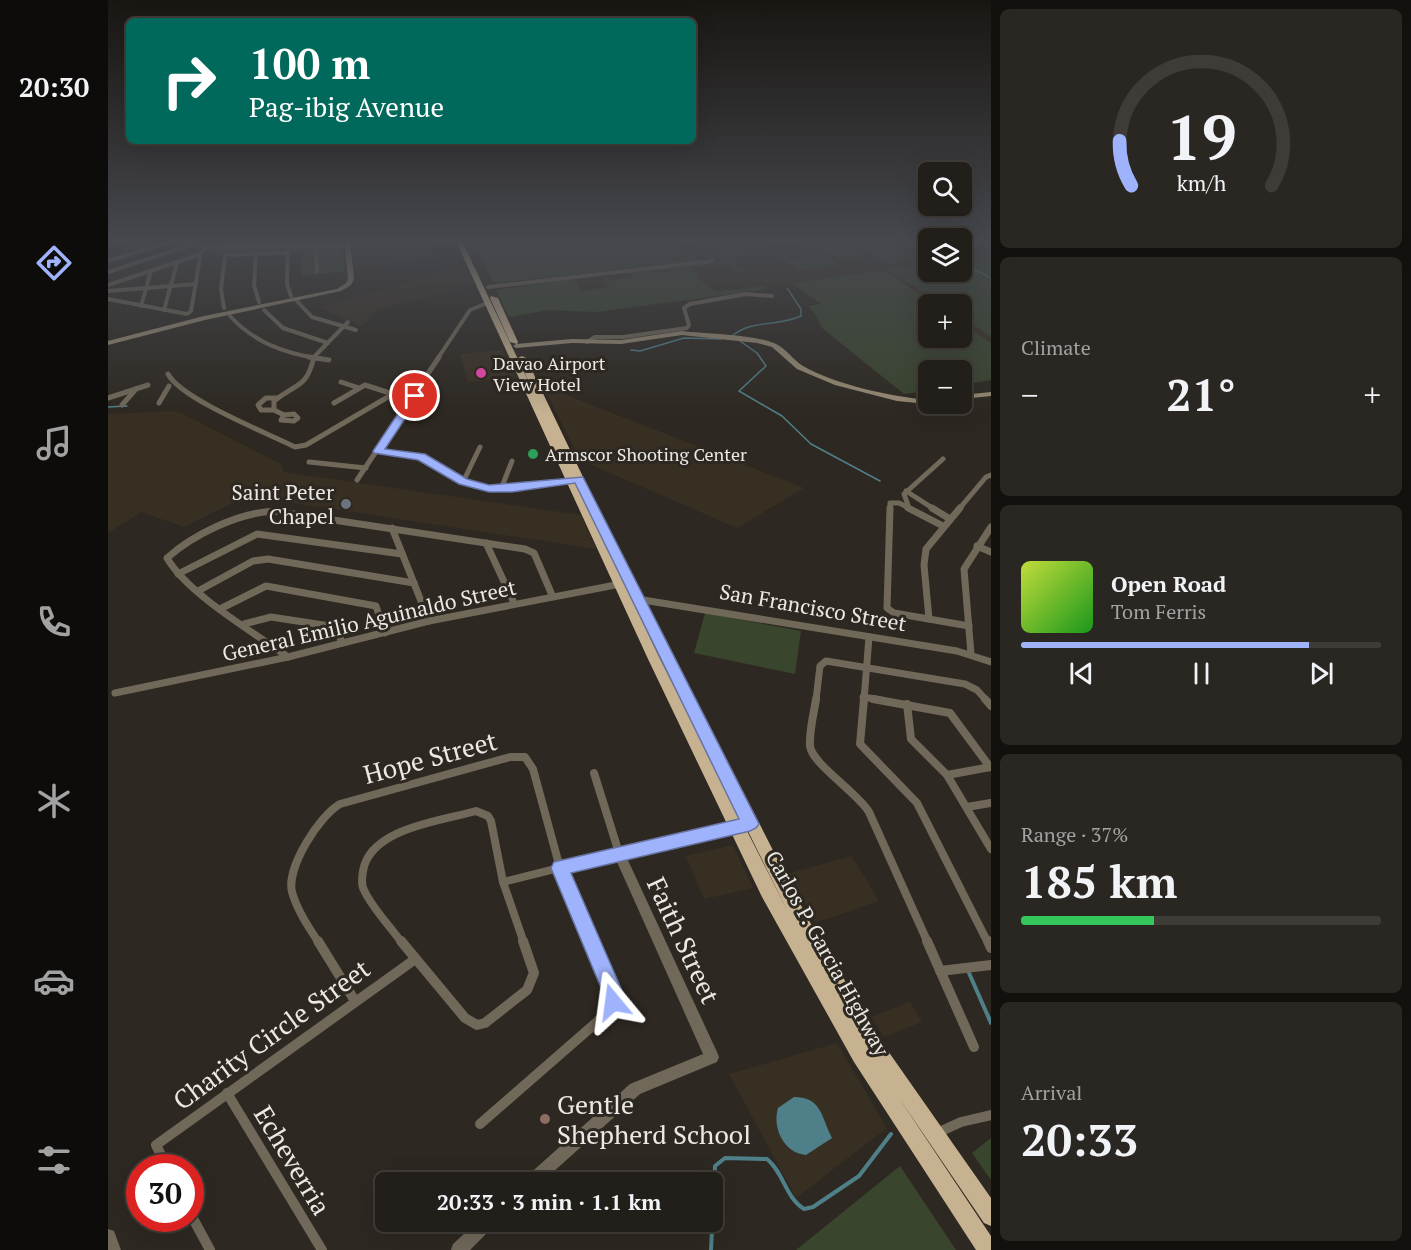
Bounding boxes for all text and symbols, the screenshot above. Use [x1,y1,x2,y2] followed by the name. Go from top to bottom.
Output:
[249,35,370,91] text: 100 m
[150,42,228,120] icon: right
[19,69,89,105] text: 20:30
[249,89,444,125] text: Pag-ibig Avenue
[1166,95,1236,178] text: 19
[918,162,972,414] map controls
[918,162,972,216] button: search
[1176,169,1226,197] text: km/h
[918,228,972,282] button: layers
[33,242,75,284] icon: directions
[918,294,972,348] button: +
[1021,334,1091,361] text: Climate
[493,351,606,396] place label: Davao Airport View Hotel
[918,360,972,414] button: −
[1166,364,1236,424] text: 21°
[474,366,488,380] marker: Davao Airport View Hotel
[389,370,440,421] pin
[1021,373,1039,416] text: −
[1363,373,1381,416] text: +
[398,379,431,412] icon: arrive
[33,422,75,464] icon: music
[545,442,747,466] place label: Armscor Shooting Center
[526,447,540,461] marker: Armscor Shooting Center
[232,478,334,530] place label: Saint Peter Chapel
[339,497,353,511] marker: Saint Peter Chapel
[1111,569,1226,598] text: Open Road
[219,573,519,667] street label: General Emilio Aguinaldo Street
[717,577,909,637] street label: San Francisco Street
[1111,598,1206,625] text: Tom Ferris
[33,601,75,643] icon: phone
[1065,657,1098,690] icon: previous
[1185,657,1218,690] icon: pause
[1305,657,1338,690] icon: next
[360,723,501,791] street label: Hope Street
[33,780,75,822] icon: climate
[1021,821,1128,848] text: Range · 37%
[760,845,896,1061] street label: Carlos P. Garcia Highway
[1021,851,1177,911] text: 185 km
[640,871,728,1009] street label: Faith Street
[166,951,376,1117] street label: Charity Circle Street
[33,960,75,1002] icon: car
[581,970,645,1034] position arrow
[1021,1079,1082,1106] text: Arrival
[557,1087,751,1151] place label: Gentle Shepherd School
[247,1099,339,1221] street label: Echeverria
[1021,1109,1138,1169] text: 20:33
[538,1112,552,1126] marker: Gentle Shepherd School
[33,1139,75,1181] icon: filters
[126,1154,204,1232] speed limit sign: 30
[437,1187,661,1216] text: 20:33 · 3 min · 1.1 km

